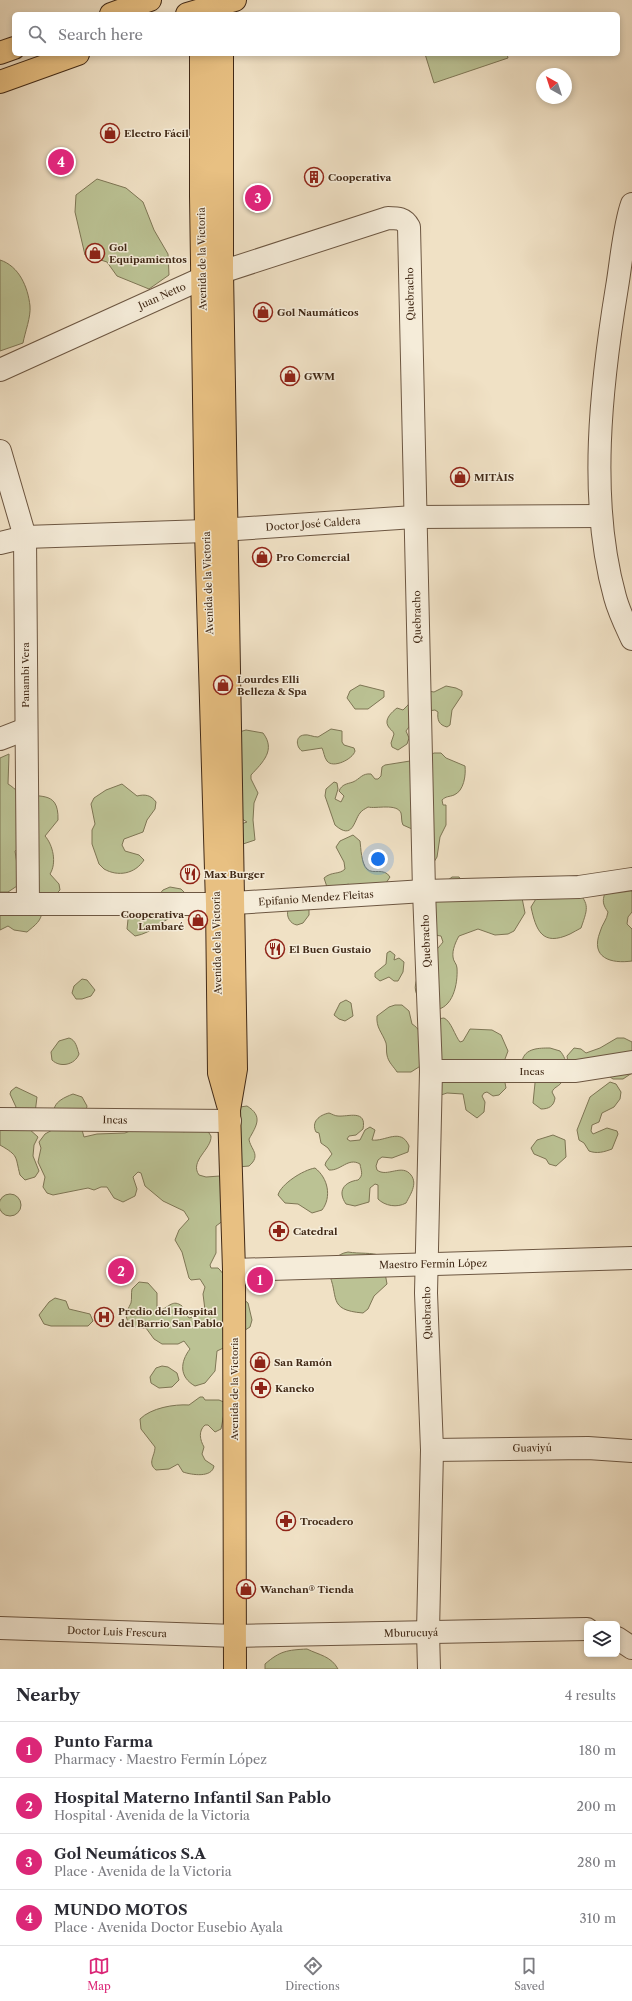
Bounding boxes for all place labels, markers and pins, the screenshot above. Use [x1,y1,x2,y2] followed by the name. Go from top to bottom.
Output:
[99,122,121,144] shop icon: Electro Fácil
[124,127,189,140] place label: Electro Fácil
[48,147,74,177] pin: 4
[303,166,325,188] building icon: Cooperativa
[328,171,391,184] place label: Cooperativa
[245,183,271,213] pin: 3
[109,241,187,266] place label: Gol Equipamientos
[84,242,106,264] shop icon: Gol Equipamientos
[252,301,274,323] shop icon: Gol Naumáticos
[277,306,359,319] place label: Gol Naumáticos
[279,365,301,387] shop icon: GWM
[304,370,335,383] place label: GWM
[449,466,471,488] shop icon: MITÅIS
[474,471,514,484] place label: MITÅIS
[251,546,273,568] shop icon: Pro Comercial
[276,551,350,564] place label: Pro Comercial
[237,673,307,698] place label: Lourdes Elli Belleza & Spa
[212,674,234,696] shop icon: Lourdes Elli Belleza & Spa
[179,863,201,885] restaurant icon: Max Burger
[204,868,265,881] place label: Max Burger
[121,908,184,933] place label: Cooperativa Lambaré
[187,909,209,931] shop icon: Cooperativa Lambaré
[264,938,286,960] restaurant icon: El Buen Gustaio
[289,943,371,956] place label: El Buen Gustaio
[268,1220,290,1242] pharmacy icon: Catedral
[293,1225,338,1238] place label: Catedral
[108,1256,134,1286] pin: 2
[247,1265,273,1295] pin: 1
[118,1305,222,1330] place label: Predio del Hospital del Barrio San Pablo
[93,1306,115,1328] hospital icon: Predio del Hospital del Barrio San Pablo
[249,1351,271,1373] shop icon: San Ramón
[274,1356,332,1369] place label: San Ramón
[250,1377,272,1399] pharmacy icon: Kaneko
[275,1382,314,1395] place label: Kaneko
[275,1510,297,1532] pharmacy icon: Trocadero
[300,1515,353,1528] place label: Trocadero
[235,1578,257,1600] shop icon: Wanchan® Tienda
[259,1583,354,1596] place label: Wanchan® Tienda

